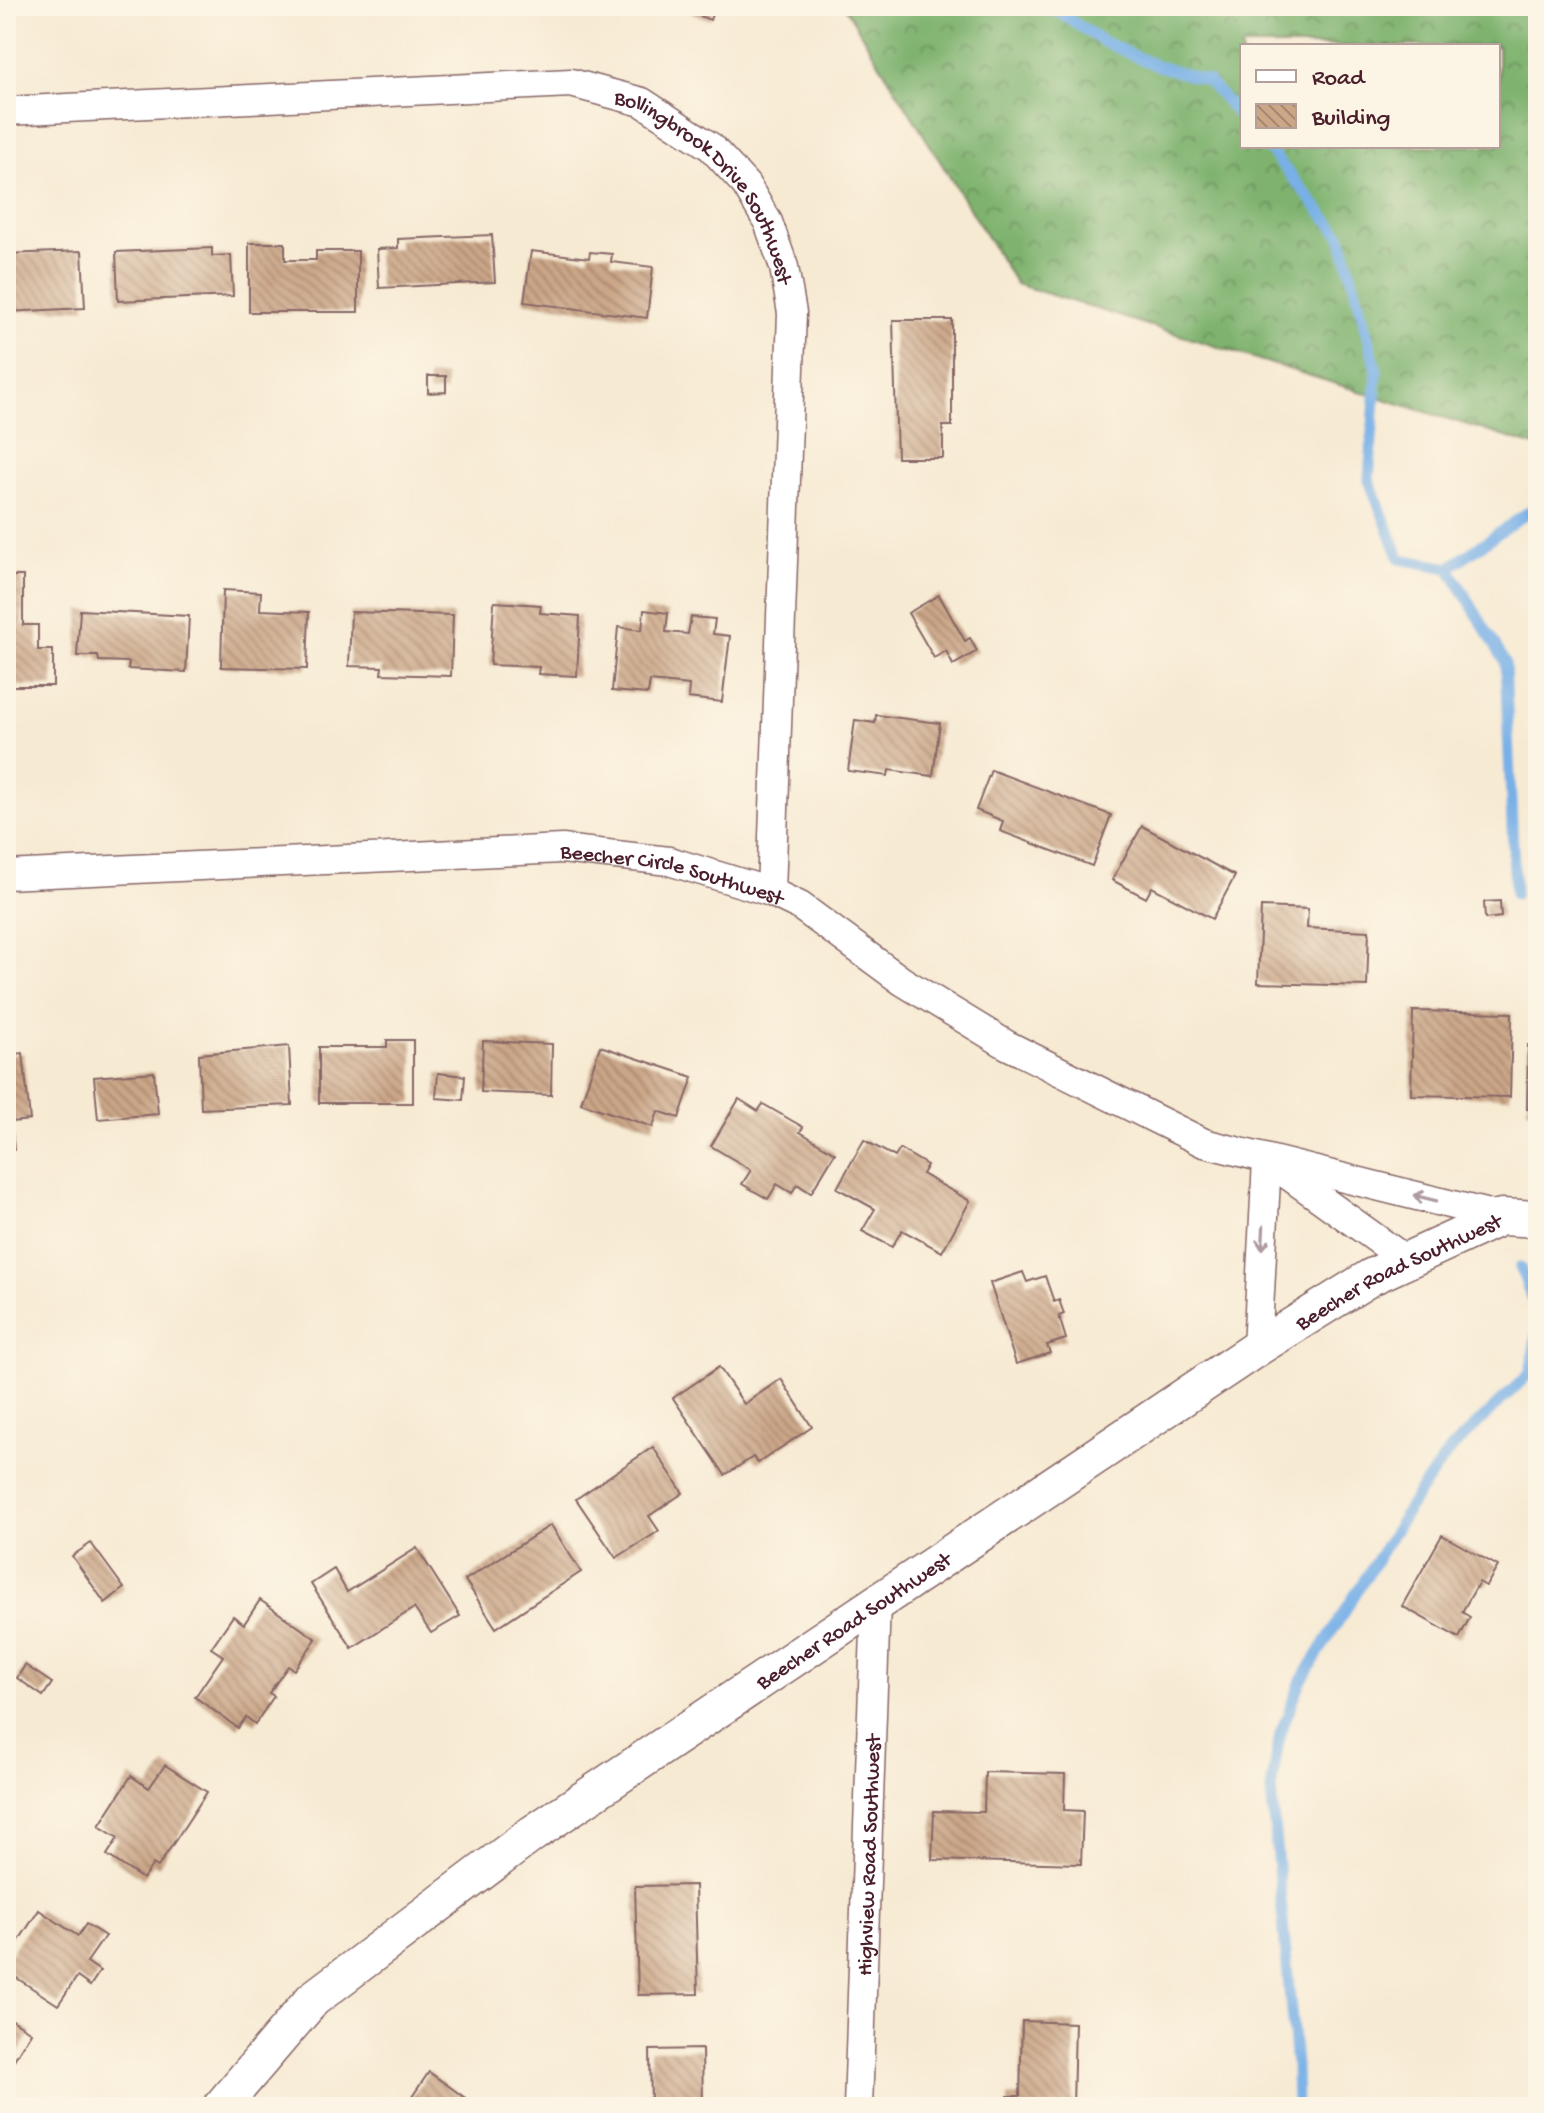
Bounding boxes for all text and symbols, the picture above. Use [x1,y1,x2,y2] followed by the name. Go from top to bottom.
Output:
[1240,44,1500,148] legend
[1312,65,1366,94] text: Road
[610,86,796,288] street label: Bollingbrook Drive Southwest
[1311,105,1390,134] text: Building
[558,840,789,914] street label: Beecher Circle Southwest
[1413,1189,1439,1204] one-way arrow
[1291,1209,1508,1338] street label: Beecher Road Southwest
[1255,1224,1270,1251] one-way arrow
[752,1547,959,1698] street label: Beecher Road Southwest
[854,1732,888,1976] street label: Highview Road Southwest

